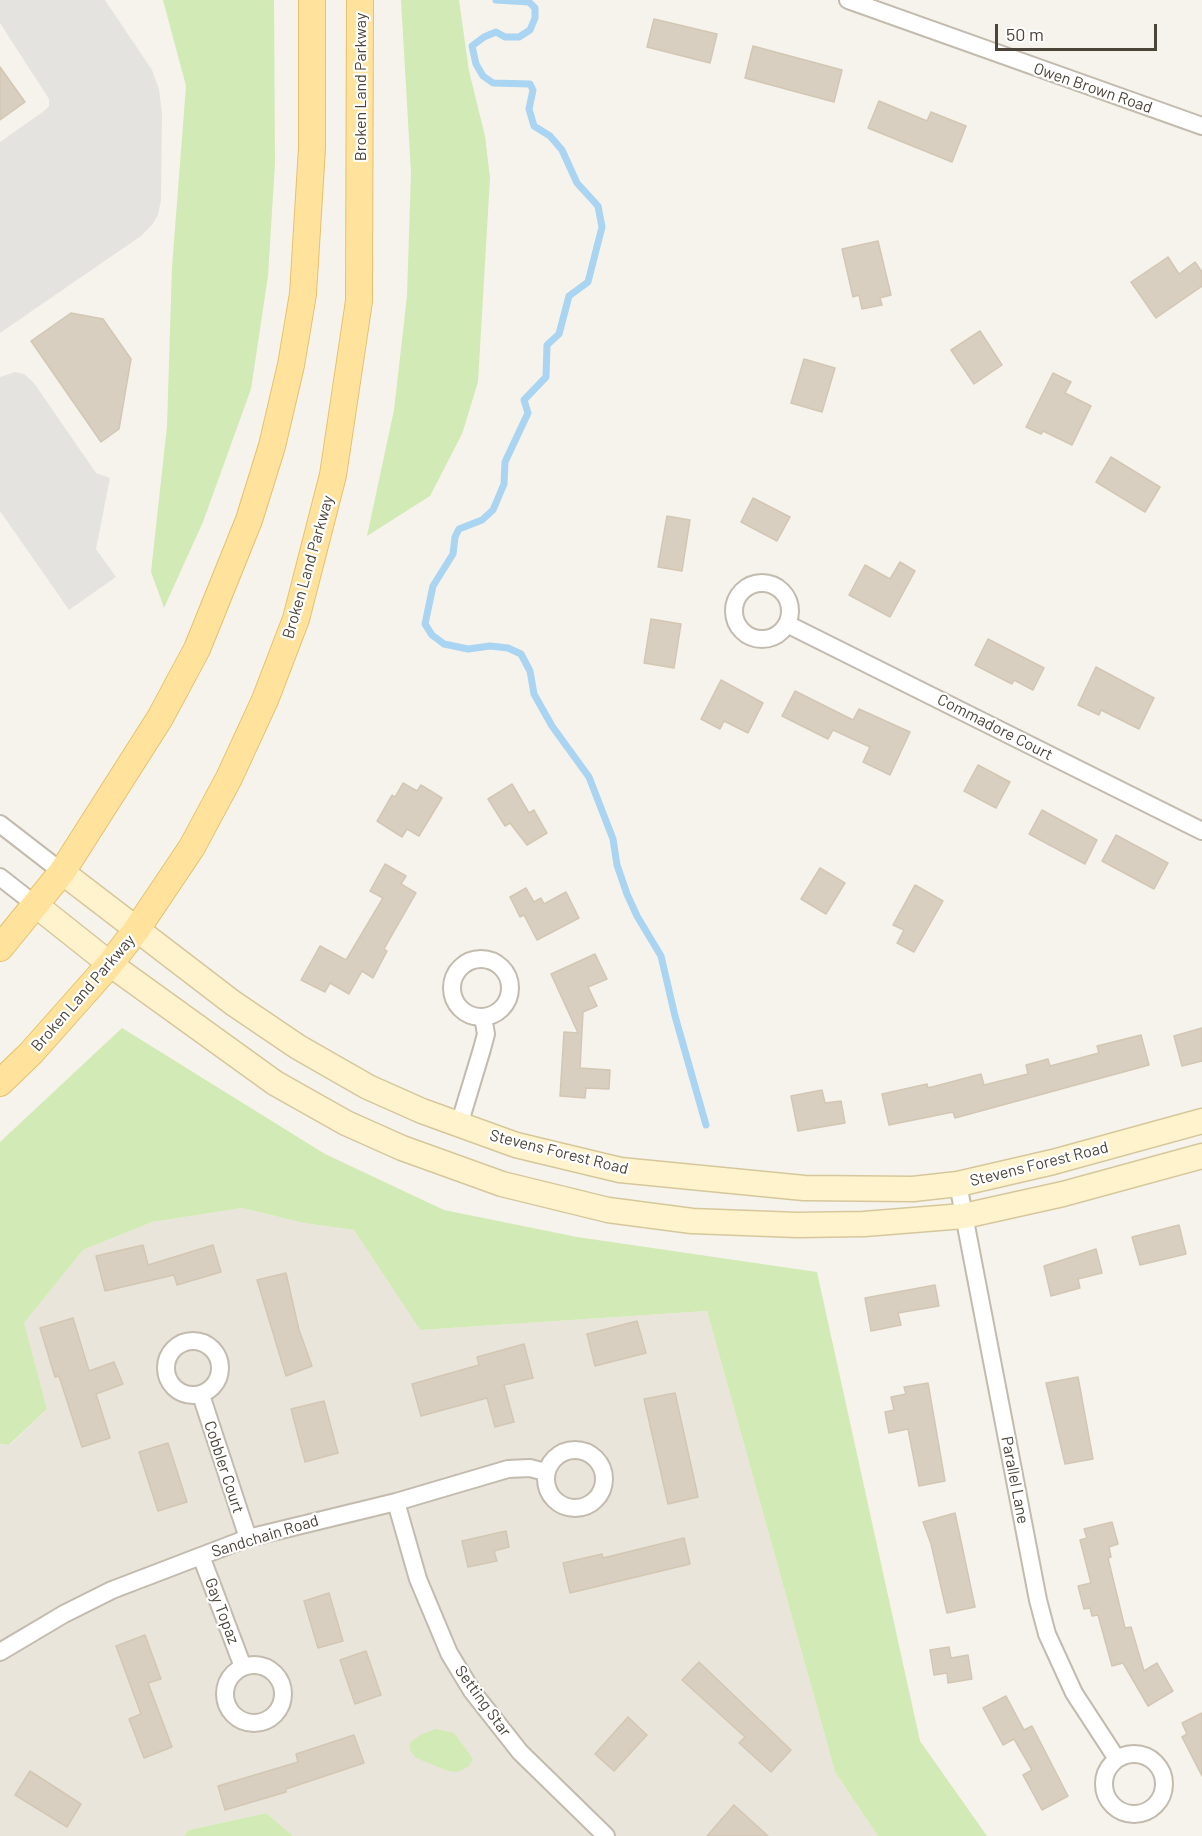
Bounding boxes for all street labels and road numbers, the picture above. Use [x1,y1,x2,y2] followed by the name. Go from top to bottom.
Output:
[351,13,371,161] street label: Broken Land Parkway
[1031,59,1155,117] street label: Owen Brown Road
[278,493,338,641] street label: Broken Land Parkway
[934,690,1056,764] street label: Commadore Court
[27,931,139,1055] street label: Broken Land Parkway
[488,1126,630,1178] street label: Stevens Forest Road
[968,1138,1110,1190] street label: Stevens Forest Road
[200,1418,248,1516] street label: Cobbler Court
[997,1435,1033,1525] street label: Parallel Lane
[209,1511,321,1561] street label: Sandchain Road
[201,1575,243,1647] street label: Gay Topaz
[451,1662,515,1740] street label: Setting Star

